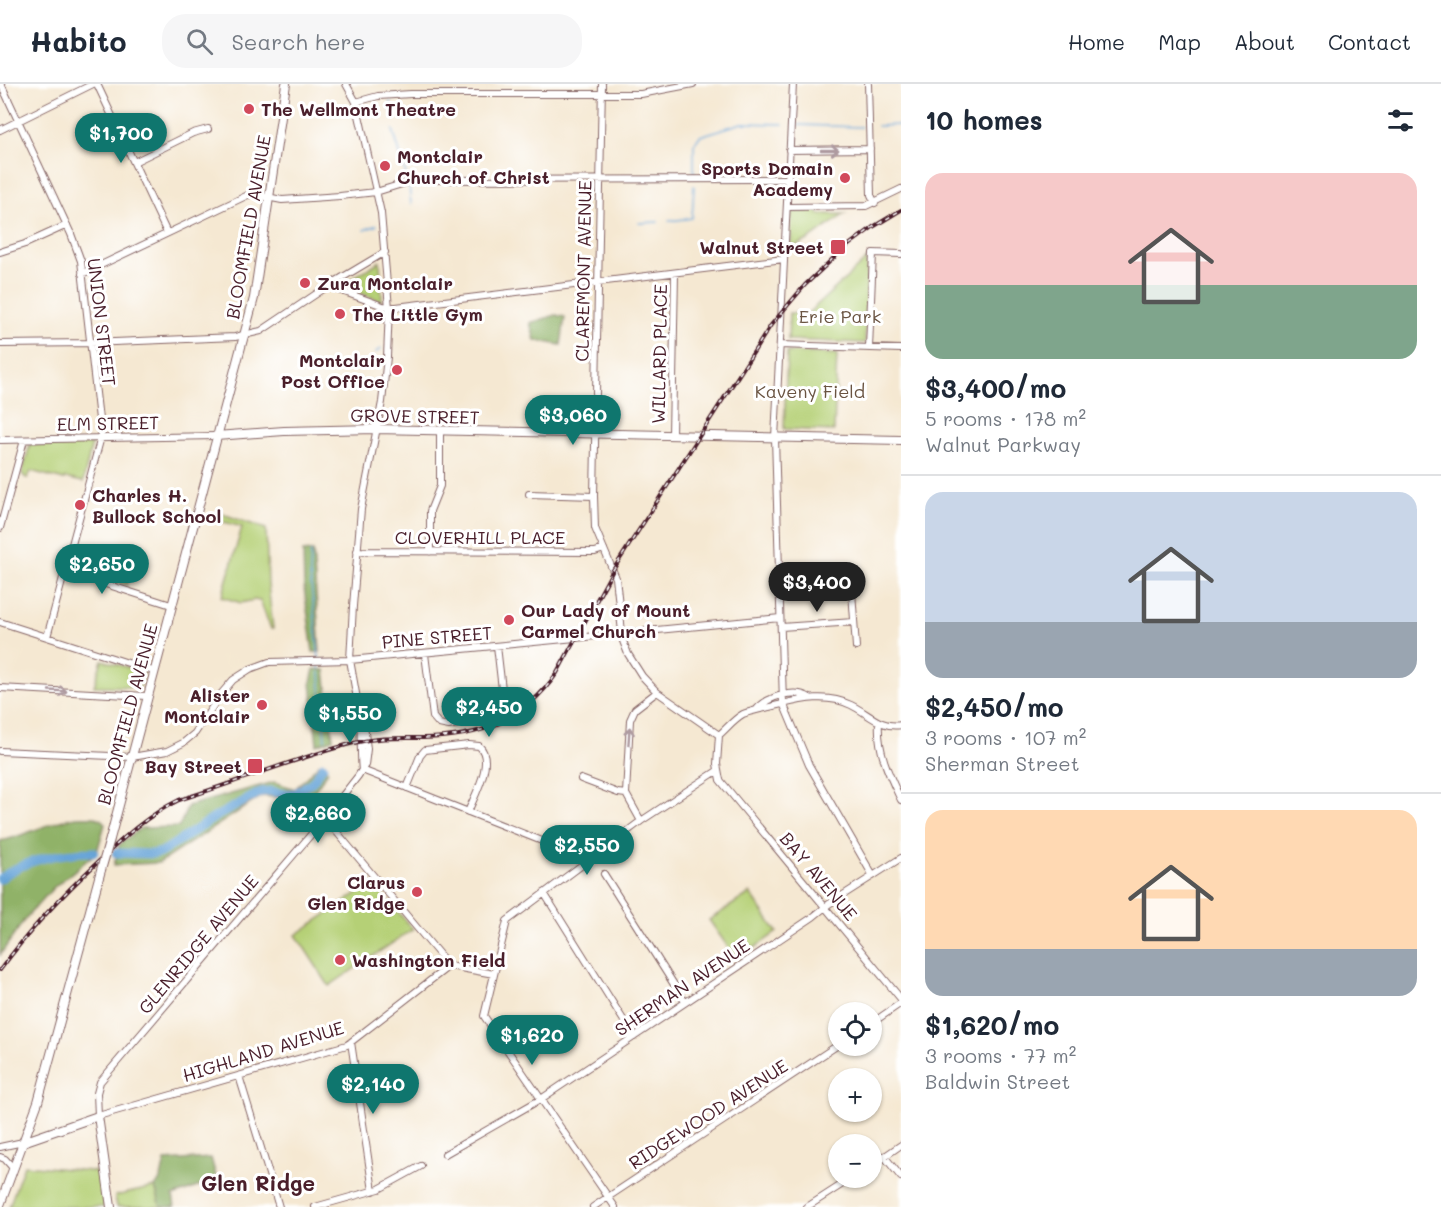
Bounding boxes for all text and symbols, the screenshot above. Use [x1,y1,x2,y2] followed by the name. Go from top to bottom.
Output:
[162,14,582,68] search box
[30,23,126,59] text: Habito
[183,25,216,58] icon: search
[231,27,365,56] text: Search here
[1068,28,1125,55] text: Home
[1158,28,1201,55] text: Map
[1234,28,1295,55] text: About
[1328,28,1411,55] text: Contact
[261,97,456,121] place label: The Wellmont Theatre
[242,102,256,116] marker: The Wellmont Theatre
[925,103,1043,137] text: 10 homes
[1384,104,1417,137] icon: filters
[72,113,170,164] pin: $1,700
[89,119,153,145] text: $1,700
[220,133,276,321] street label: BLOOMFIELD AVENUE
[397,144,550,189] place label: Montclair Church of Christ
[819,144,839,156] one-way arrow
[701,156,833,201] place label: Sports Domain Academy
[378,159,392,173] marker: Montclair Church of Christ
[838,171,852,185] marker: Sports Domain Academy
[569,180,597,362] street label: CLAREMONT AVENUE
[1117,212,1225,320] icon: home
[700,235,824,259] place label: Walnut Street
[829,238,847,256] marker: Walnut Street
[82,257,122,387] street label: UNION STREET
[317,271,453,295] place label: Zura Montclair
[298,276,312,290] marker: Zura Montclair
[646,284,672,424] street label: WILLARD PLACE
[352,302,483,326] place label: The Little Gym
[799,304,881,328] park label: Erie Park
[333,307,347,321] marker: The Little Gym
[281,348,385,393] place label: Montclair Post Office
[390,363,404,377] marker: Montclair Post Office
[925,371,1066,405] text: $3,400/mo
[755,379,865,403] park label: Kaveny Field
[524,395,622,446] pin: $3,060
[539,401,607,427] text: $3,060
[350,403,480,429] street label: GROVE STREET
[925,405,1086,431] text: 5 rooms · 178 m²
[57,410,159,436] street label: ELM STREET
[925,431,1081,457] text: Walnut Parkway
[92,483,221,528] place label: Charles H. Bullock School
[73,498,87,512] marker: Charles H. Bullock School
[395,525,565,549] street label: CLOVERHILL PLACE
[1117,531,1225,639] icon: home
[53,544,151,595] pin: $2,650
[69,550,135,576] text: $2,650
[768,562,866,613] pin: $3,400
[783,568,851,594] text: $3,400
[521,598,690,643] place label: Our Lady of Mount Carmel Church
[502,613,516,627] marker: Our Lady of Mount Carmel Church
[381,620,493,654] street label: PINE STREET
[91,621,163,807] street label: BLOOMFIELD AVENUE
[164,683,250,728] place label: Alister Montclair
[48,686,68,697] one-way arrow
[440,687,538,738] pin: $2,450
[925,690,1064,724] text: $2,450/mo
[301,693,399,744] pin: $1,550
[456,693,522,719] text: $2,450
[255,698,269,712] marker: Alister Montclair
[318,699,382,725] text: $1,550
[925,724,1086,750] text: 3 rooms · 107 m²
[623,727,634,747] one-way arrow
[925,750,1080,776] text: Sherman Street
[144,754,242,778] place label: Bay Street
[246,757,264,775] marker: Bay Street
[269,793,367,844] pin: $2,660
[285,799,351,825] text: $2,660
[538,825,636,876] pin: $2,550
[775,827,863,925] street label: BAY AVENUE
[554,831,620,857] text: $2,550
[1117,849,1225,957] icon: home
[133,869,263,1019] street label: GLENRIDGE AVENUE
[307,870,405,915] place label: Clarus Glen Ridge
[410,885,424,899] marker: Clarus Glen Ridge
[610,933,754,1041] street label: SHERMAN AVENUE
[352,948,505,972] place label: Washington Field
[333,953,347,967] marker: Washington Field
[828,1002,882,1188] map controls
[828,1002,882,1056] button: locate
[925,1008,1059,1042] text: $1,620/mo
[179,1015,347,1087] street label: HIGHLAND AVENUE
[483,1015,581,1066] pin: $1,620
[500,1021,564,1047] text: $1,620
[925,1042,1076,1068] text: 3 rooms · 77 m²
[624,1054,792,1174] street label: RIDGEWOOD AVENUE
[324,1064,422,1115] pin: $2,140
[828,1068,882,1122] button: +
[925,1068,1070,1094] text: Baldwin Street
[341,1070,405,1096] text: $2,140
[828,1134,882,1188] button: −
[201,1169,315,1196] district label: Glen Ridge

